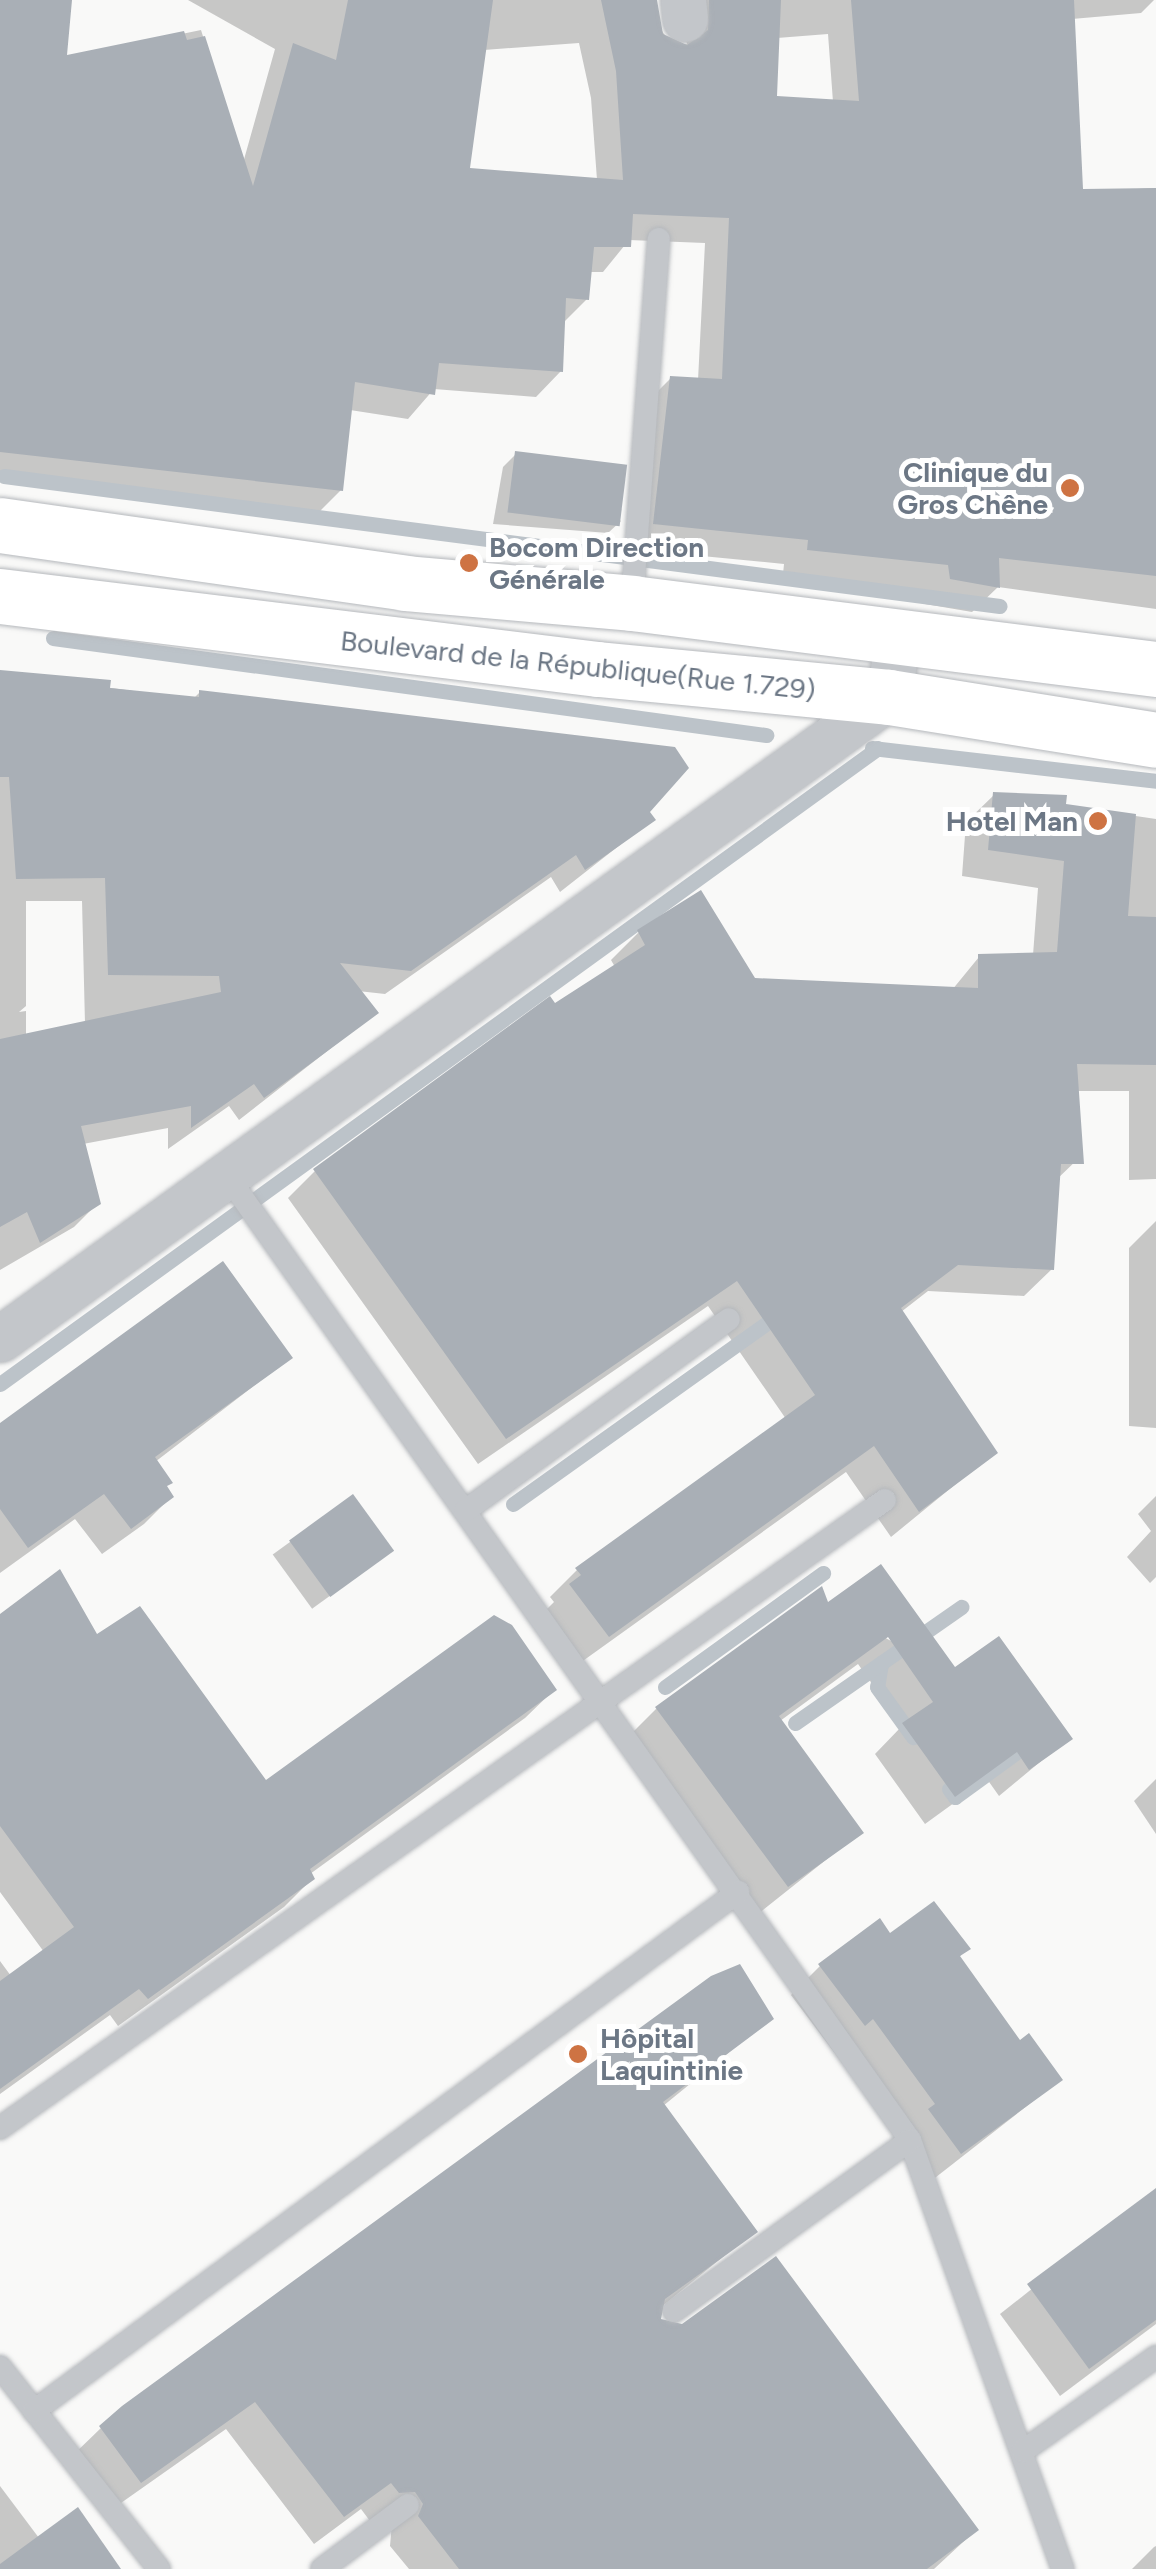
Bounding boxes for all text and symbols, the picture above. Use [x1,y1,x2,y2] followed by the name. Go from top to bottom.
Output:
[897,455,1048,521] place label: Clinique du Gros Chêne
[1057,475,1083,501] marker: Clinique du Gros Chêne
[489,530,704,596] place label: Bocom Direction Générale
[458,552,480,574] marker: Bocom Direction Générale
[339,623,817,707] street label: Boulevard de la République(Rue 1.729)
[946,804,1078,838] place label: Hotel Man
[1087,810,1109,832] marker: Hotel Man
[600,2021,743,2087] place label: Hôpital Laquintinie
[565,2041,591,2067] marker: Hôpital Laquintinie

